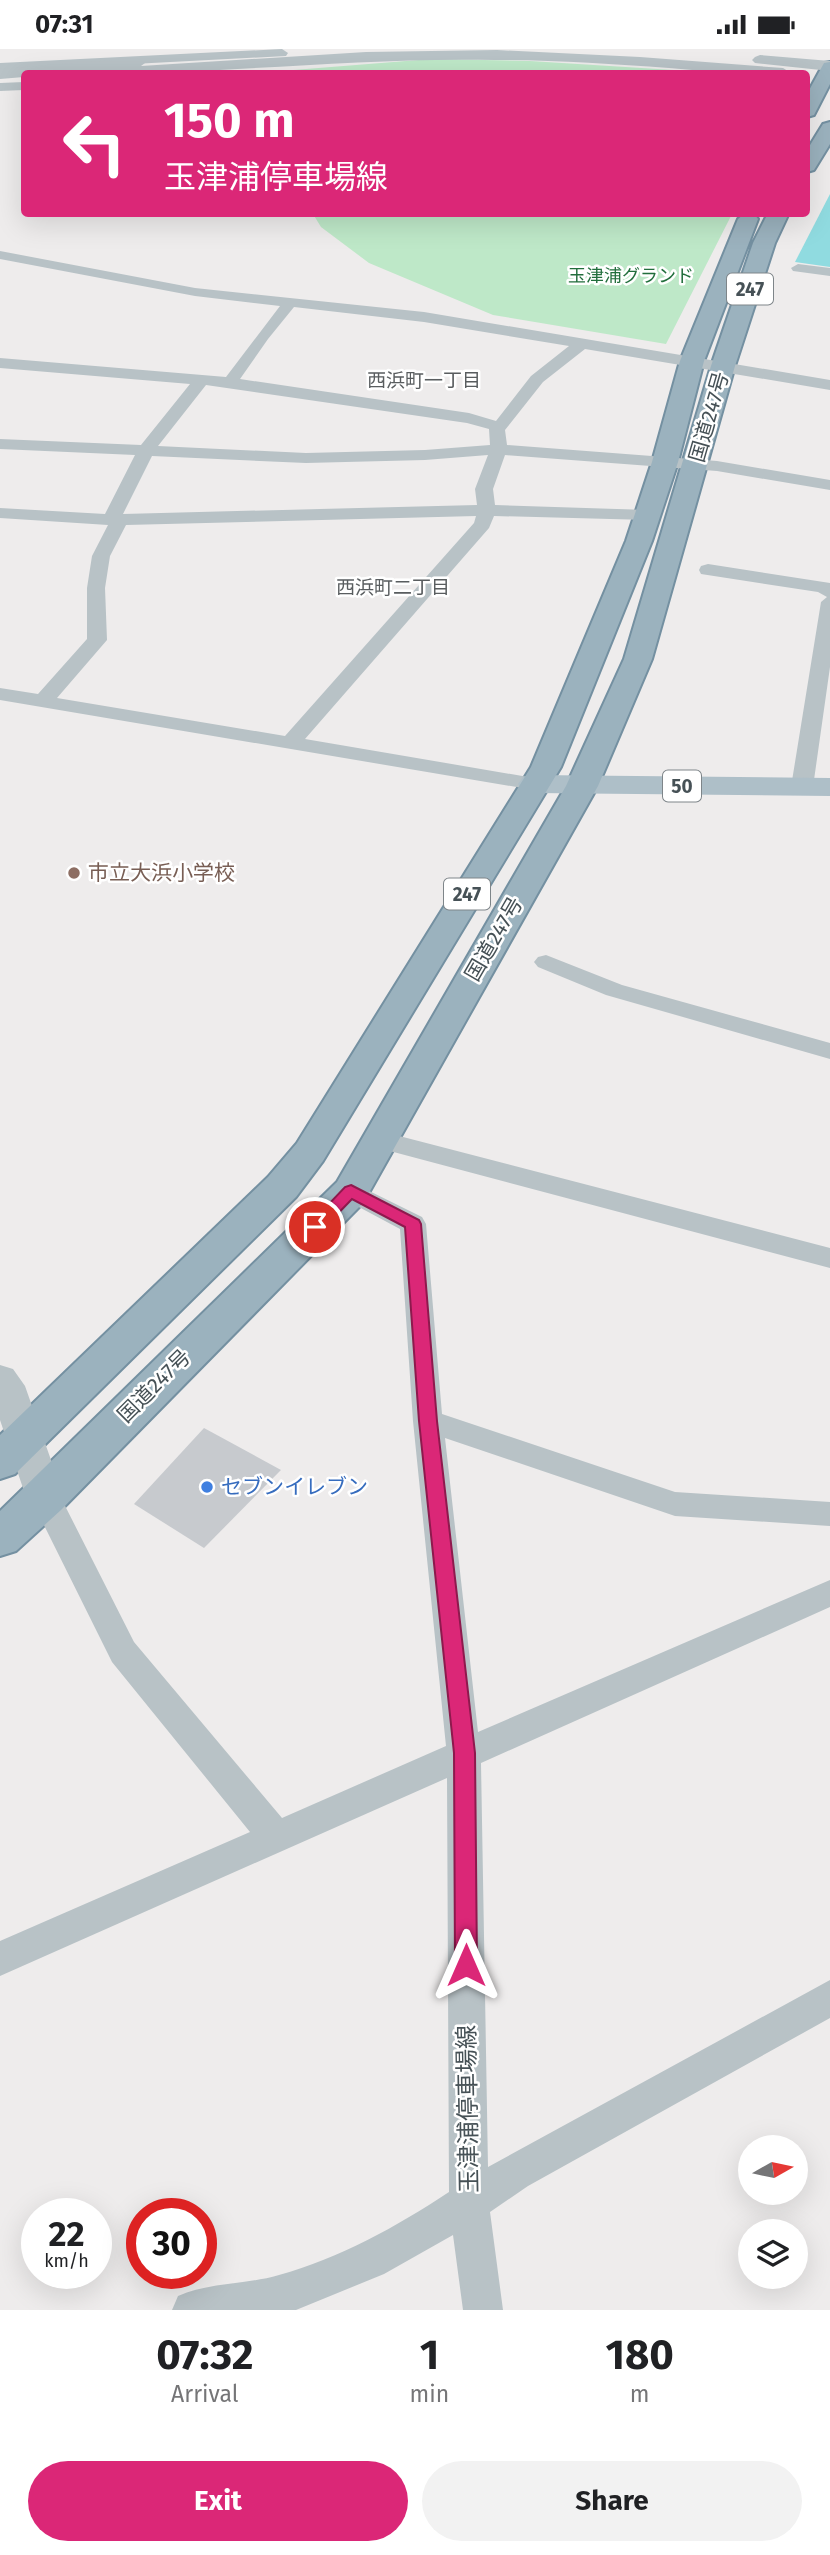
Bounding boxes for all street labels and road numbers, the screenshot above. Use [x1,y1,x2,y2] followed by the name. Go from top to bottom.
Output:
[727,273,773,305] road number: 247
[684,369,734,465] street label: 国道247号
[663,771,701,801] road number: 50
[444,879,490,909] road number: 247
[460,892,528,986] street label: 国道247号
[112,1344,196,1428] street label: 国道247号
[453,2025,483,2193] street label: 玉津浦停車場線

